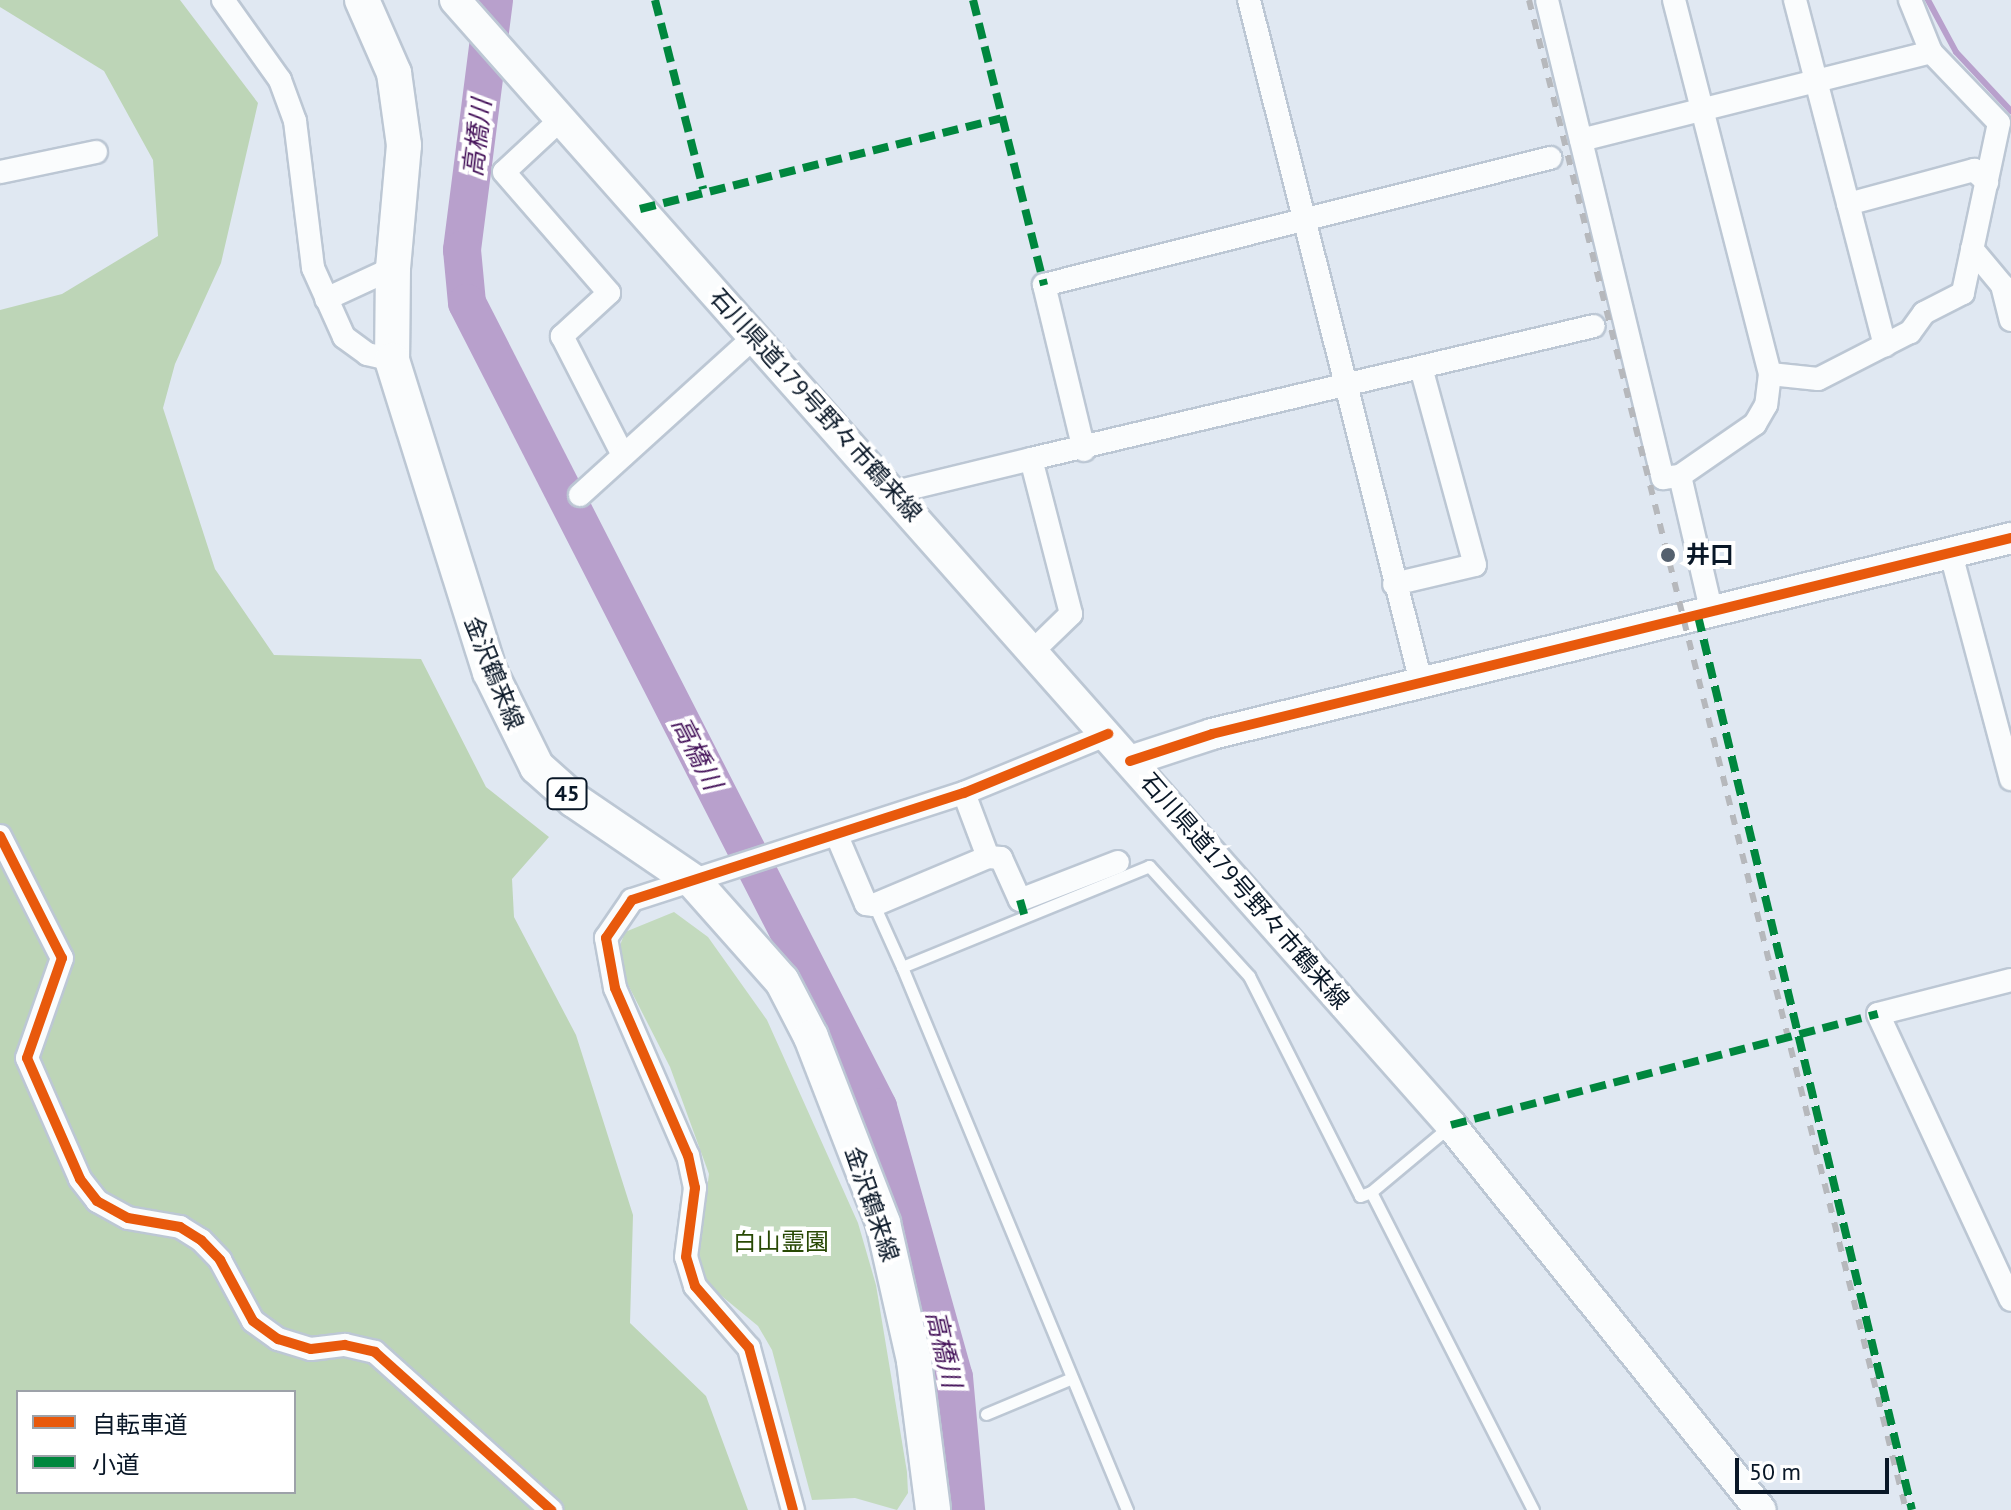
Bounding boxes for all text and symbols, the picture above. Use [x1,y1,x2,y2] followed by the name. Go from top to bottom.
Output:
[457,97,497,179] water label: 高橋川
[704,283,928,527] street label: 石川県道179号野々市鶴来線
[1686,541,1734,569] place label: 井口
[1657,544,1679,566] marker: 井口
[458,612,530,734] street label: 金沢鶴来線
[665,711,729,795] water label: 高橋川
[1135,767,1355,1015] street label: 石川県道179号野々市鶴来線
[545,776,589,812] road number: 45
[839,1143,905,1265] street label: 金沢鶴来線
[733,1228,829,1256] park label: 白山霊園
[920,1307,968,1391] water label: 高橋川
[16,1390,296,1494] legend
[92,1409,188,1440] text: 自転車道
[1739,1442,1893,1492] scale bar
[92,1449,140,1480] text: 小道
[1749,1456,1801,1487] text: 50 m

